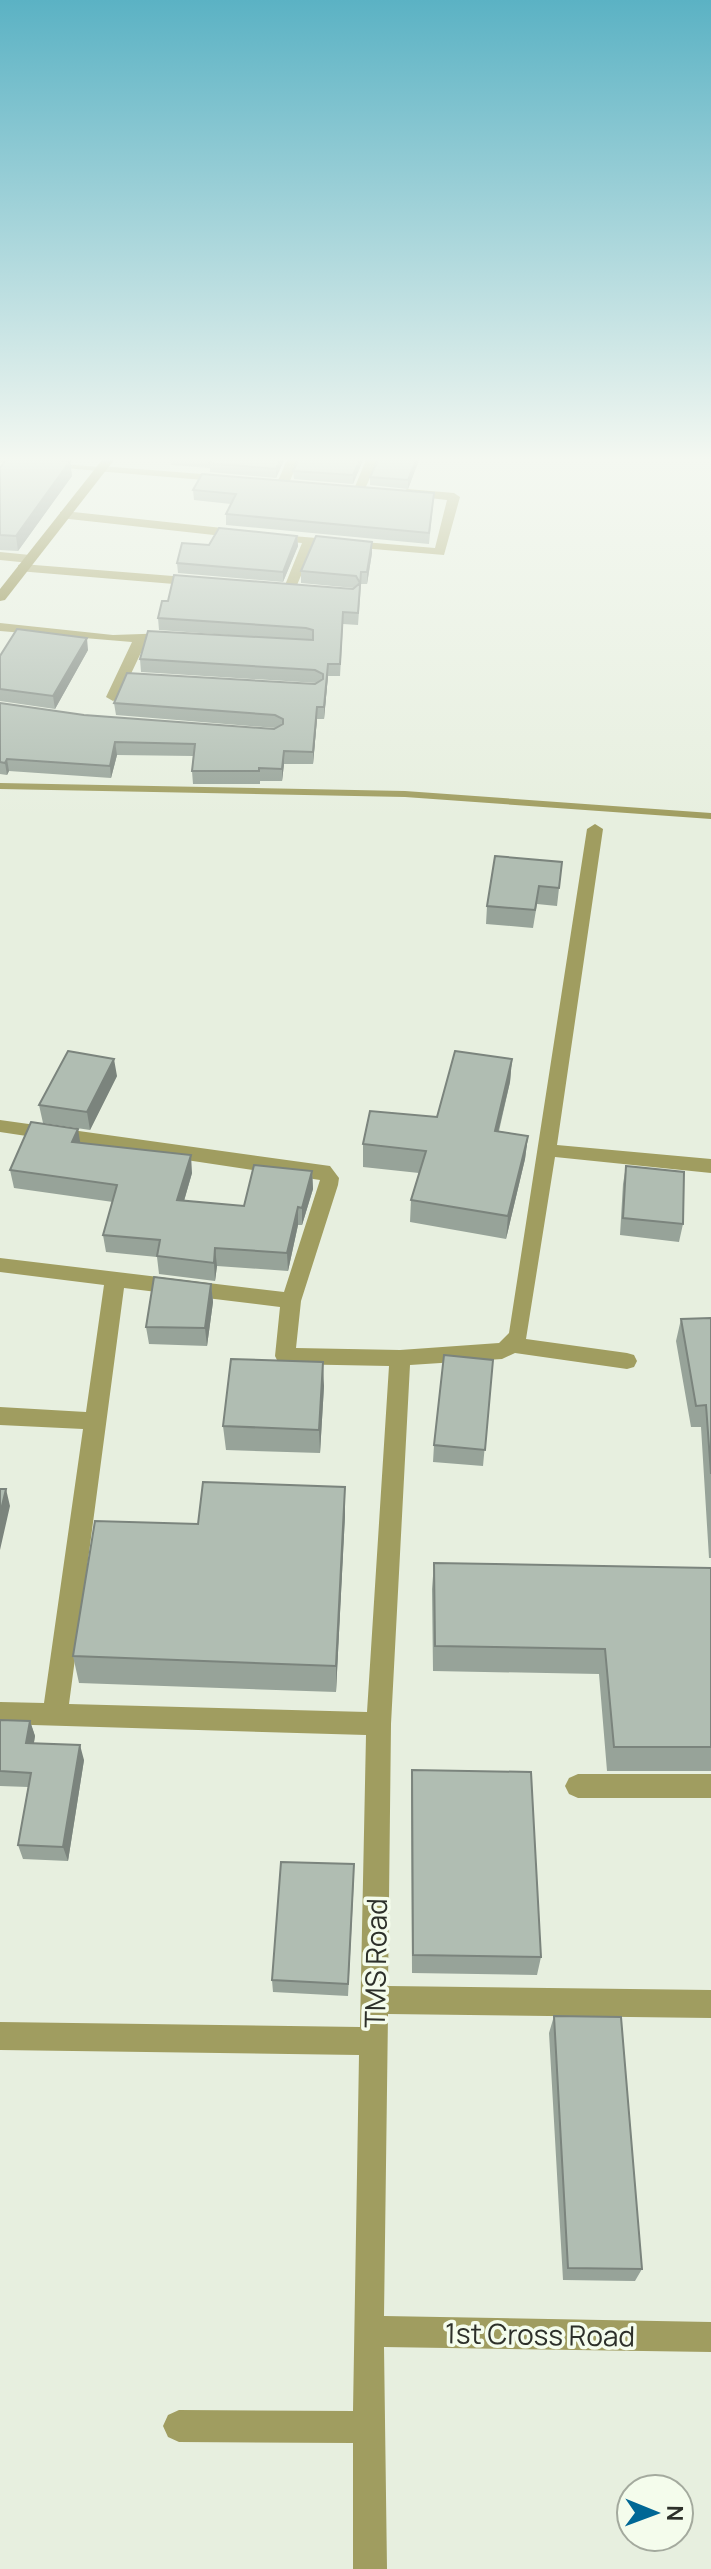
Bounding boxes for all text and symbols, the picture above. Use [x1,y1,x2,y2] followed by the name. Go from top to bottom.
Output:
[355,1898,395,2028] street label: TMS Road
[445,2313,635,2355] street label: 1st Cross Road
[615,2473,695,2553] north arrow
[660,2505,690,2522] text: N

